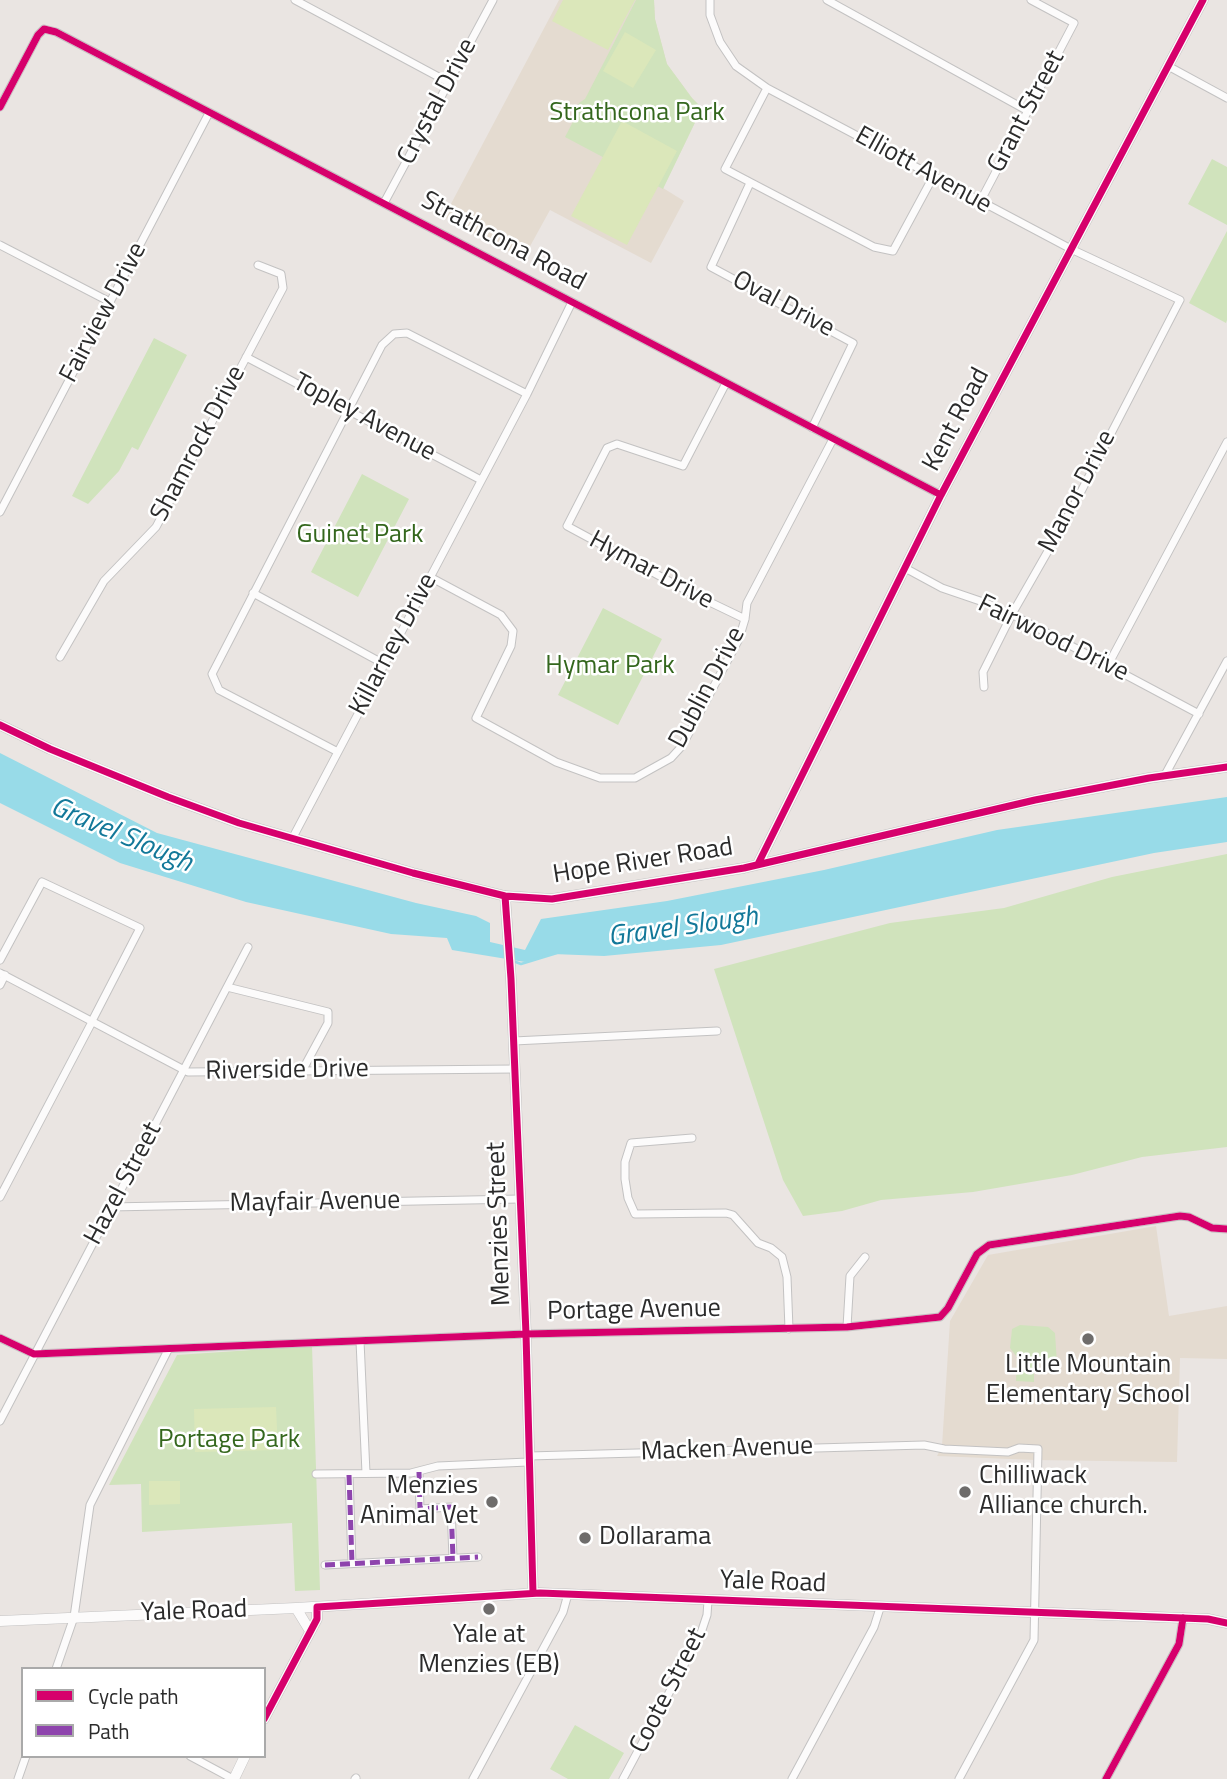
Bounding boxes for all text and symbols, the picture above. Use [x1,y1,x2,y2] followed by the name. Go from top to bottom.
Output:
[392,34,484,170] street label: Crystal Drive
[982,46,1072,178] street label: Grant Street
[549,98,725,130] park label: Strathcona Park
[849,121,997,221] street label: Elliott Avenue
[415,186,591,298] street label: Strathcona Road
[54,238,154,388] street label: Fairview Drive
[727,265,839,345] street label: Oval Drive
[145,361,253,527] street label: Shamrock Drive
[917,363,997,477] street label: Kent Road
[287,367,441,469] street label: Topley Avenue
[1033,425,1123,559] street label: Manor Drive
[296,520,424,552] park label: Guinet Park
[583,525,719,617] street label: Hymar Drive
[343,569,445,721] street label: Killarney Drive
[972,589,1134,689] street label: Fairwood Drive
[663,622,753,754] street label: Dublin Drive
[545,651,675,683] park label: Hymar Park
[45,791,197,881] water label: Gravel Slough
[551,832,735,892] street label: Hope River Road
[606,901,760,955] water label: Gravel Slough
[205,1054,369,1088] street label: Riverside Drive
[79,1117,169,1251] street label: Hazel Street
[482,1141,518,1307] street label: Menzies Street
[229,1186,401,1220] street label: Mayfair Avenue
[547,1294,721,1328] street label: Portage Avenue
[1080,1331,1096,1347] marker: Little Mountain Elementary School
[986,1350,1190,1412] place label: Little Mountain Elementary School
[158,1425,300,1457] park label: Portage Park
[640,1431,814,1469] street label: Macken Avenue
[979,1461,1148,1522] place label: Chilliwack Alliance church.
[360,1471,478,1532] place label: Menzies Animal Vet
[957,1484,973,1500] marker: Chilliwack Alliance church.
[484,1494,500,1510] marker: Menzies Animal Vet
[599,1522,711,1554] place label: Dollarama
[577,1530,593,1546] marker: Dollarama
[719,1566,827,1600] street label: Yale Road
[140,1595,248,1629] street label: Yale Road
[481,1601,497,1617] marker: Yale at Menzies (EB)
[418,1620,560,1682] place label: Yale at Menzies (EB)
[624,1623,714,1759] street label: Coote Street
[21,1667,266,1758] legend
[88,1680,179,1712] text: Cycle path
[88,1715,130,1747] text: Path

